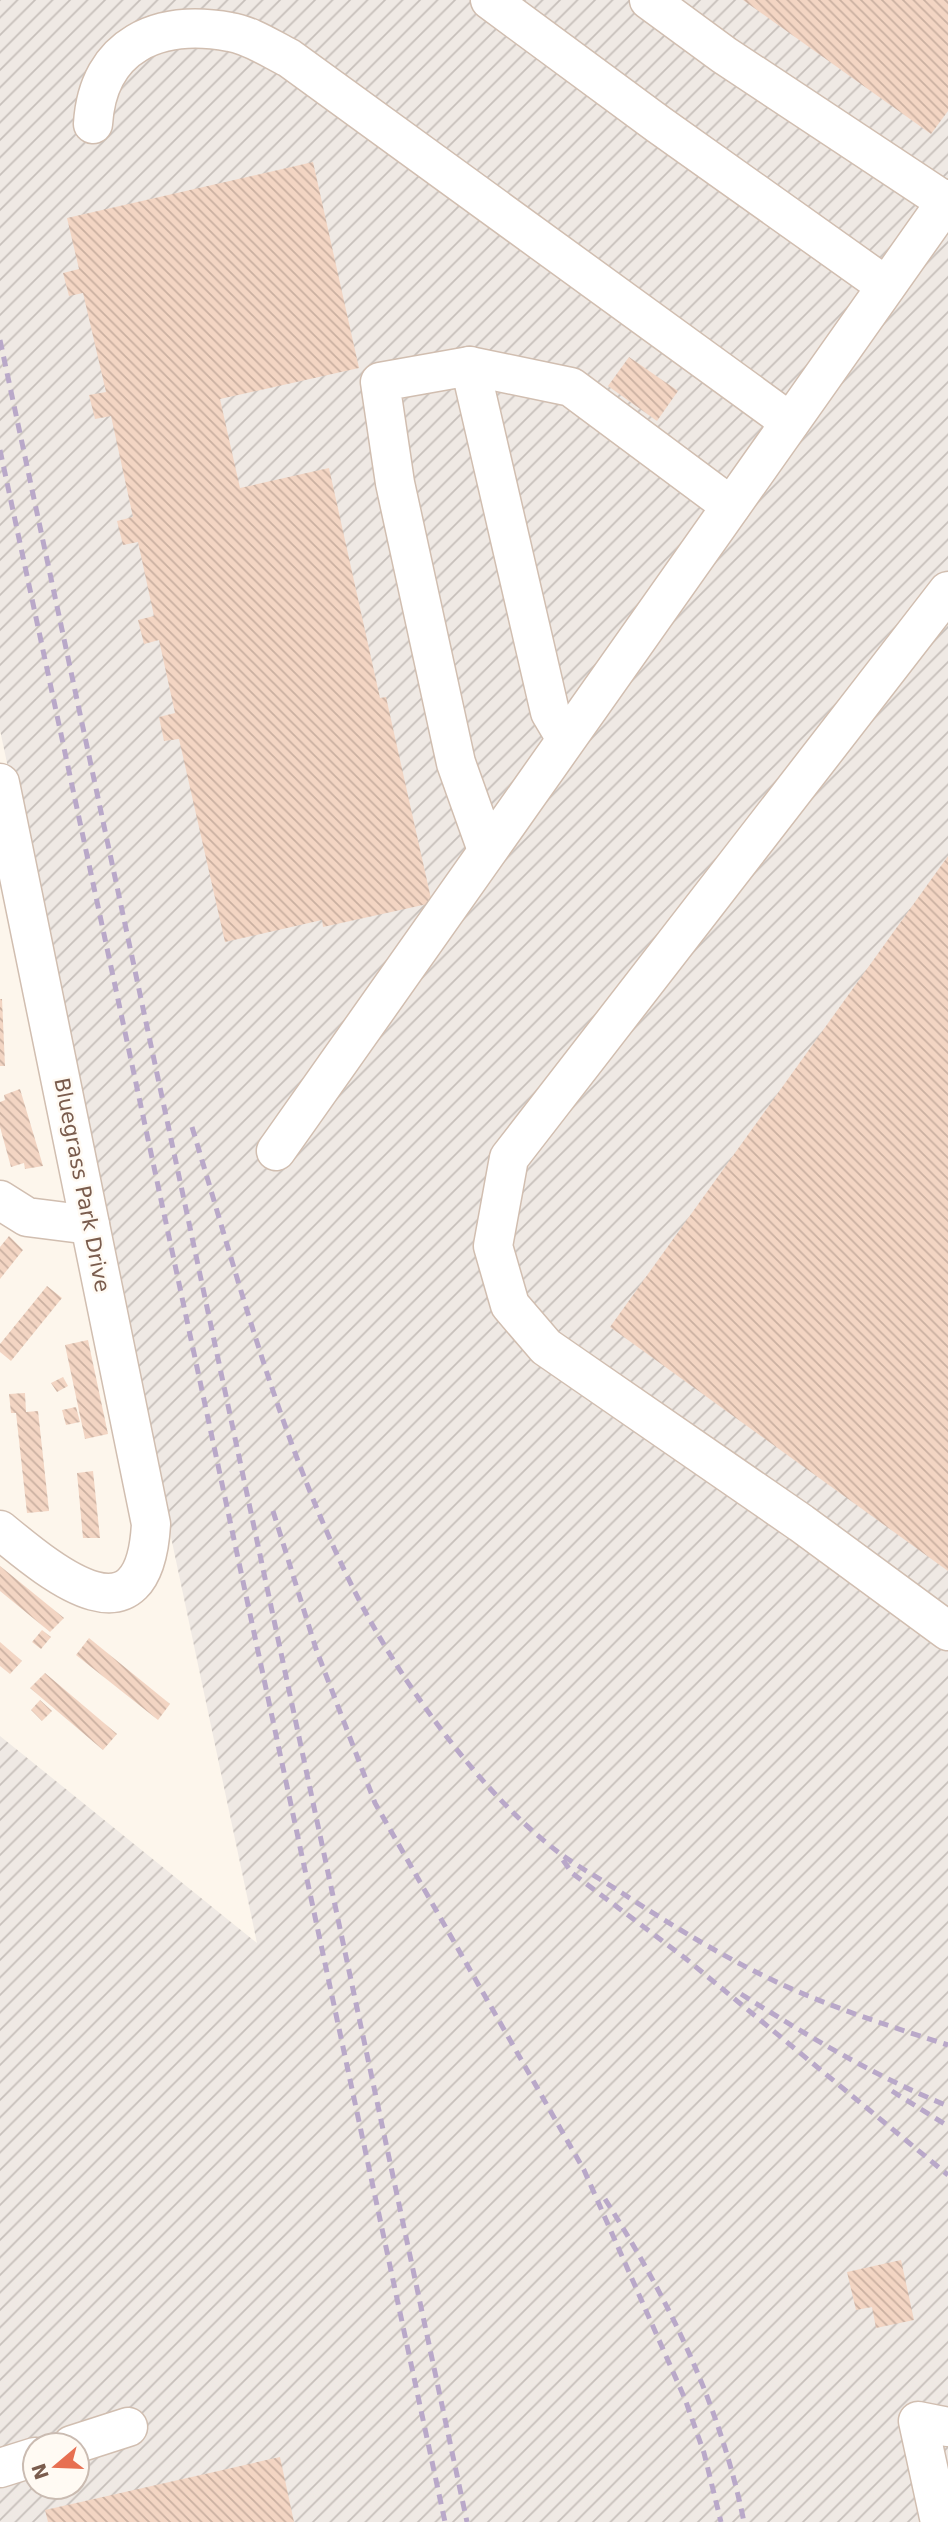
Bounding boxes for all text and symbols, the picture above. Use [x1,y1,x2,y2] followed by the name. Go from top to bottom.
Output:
[49,1076,115,1294] street label: Bluegrass Park Drive
[21,2431,91,2501] north arrow
[27,2460,53,2483] text: N

